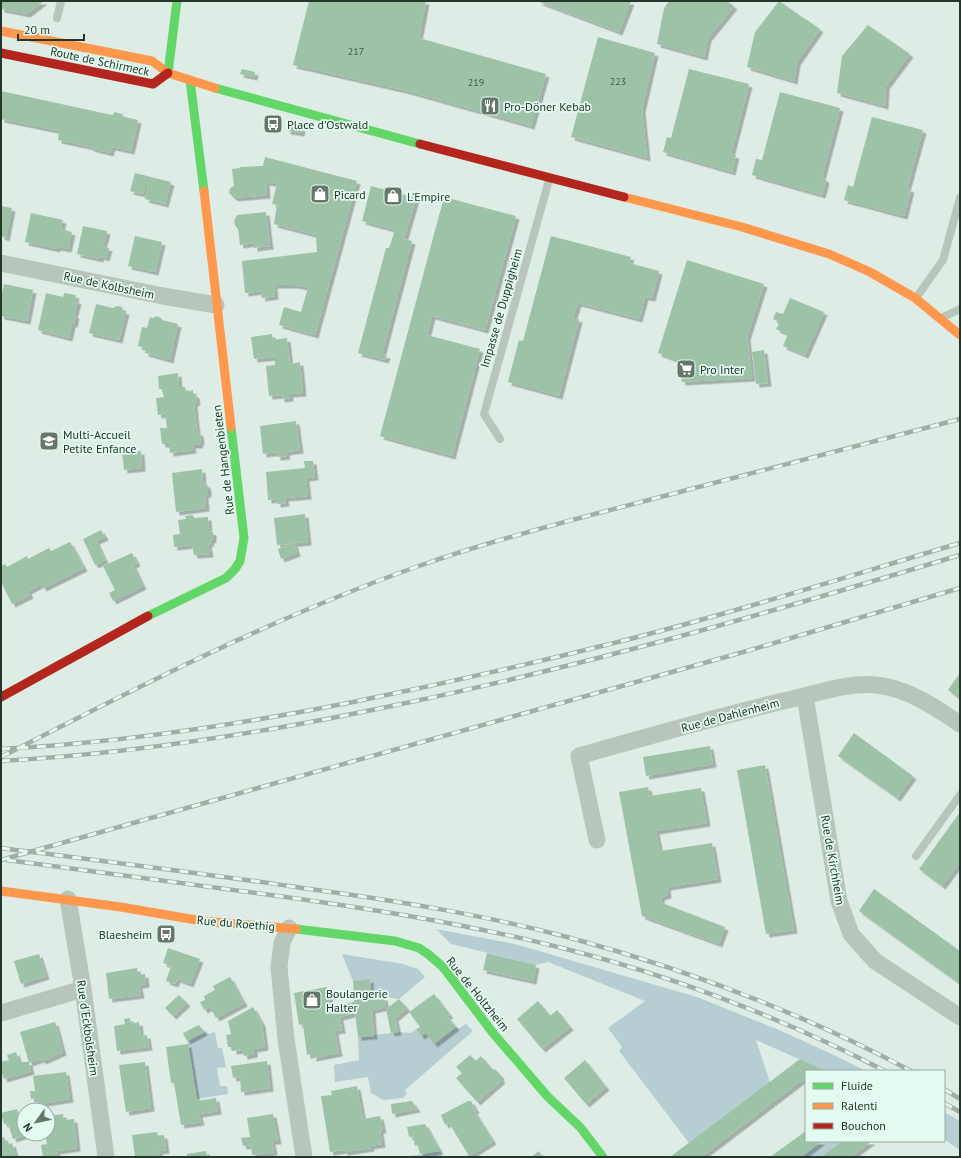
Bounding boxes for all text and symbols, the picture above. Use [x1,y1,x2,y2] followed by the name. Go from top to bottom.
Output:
[18,16,84,42] scale bar
[24,22,50,37] text: 20 m
[49,43,151,79] street label: Route de Schirmeck
[348,45,364,58] house number: 217
[610,75,626,88] house number: 223
[468,76,484,89] house number: 219
[479,95,501,117] restaurant icon: Pro-Döner Kebab
[504,99,591,114] place label: Pro-Döner Kebab
[262,113,284,135] bus stop icon: Place d'Ostwald
[287,117,368,132] place label: Place d'Ostwald
[309,183,331,205] shop icon: Picard
[382,185,404,207] shop icon: L'Empire
[334,187,366,202] place label: Picard
[407,189,450,204] place label: L'Empire
[477,247,525,369] street label: Impasse de Duppigheim
[62,268,156,302] street label: Rue de Kolbsheim
[675,358,697,380] supermarket icon: Pro Inter
[700,362,744,377] place label: Pro Inter
[209,404,237,516] street label: Rue de Hangenbieten
[63,427,136,456] place label: Multi-Accueil Petite Enfance
[38,430,60,452] school or university icon: Multi-Accueil Petite Enfance
[679,695,781,735] street label: Rue de Dahlenheim
[818,814,848,906] street label: Rue de Kirchheim
[196,912,276,934] street label: Rue du Roethig
[155,923,177,945] bus stop icon: Blaesheim
[99,927,152,942] place label: Blaesheim
[443,954,513,1034] street label: Rue de Holtzheim
[74,979,102,1077] street label: Rue d'Eckbolsheim
[326,986,388,1015] place label: Boulangerie Halter
[301,989,323,1011] shop icon: Boulangerie Halter
[805,1070,945,1142] legend
[841,1078,873,1093] text: Fluide
[841,1098,877,1113] text: Ralenti
[16,1102,56,1142] north arrow
[841,1118,886,1133] text: Bouchon
[20,1121,35,1134] text: N

